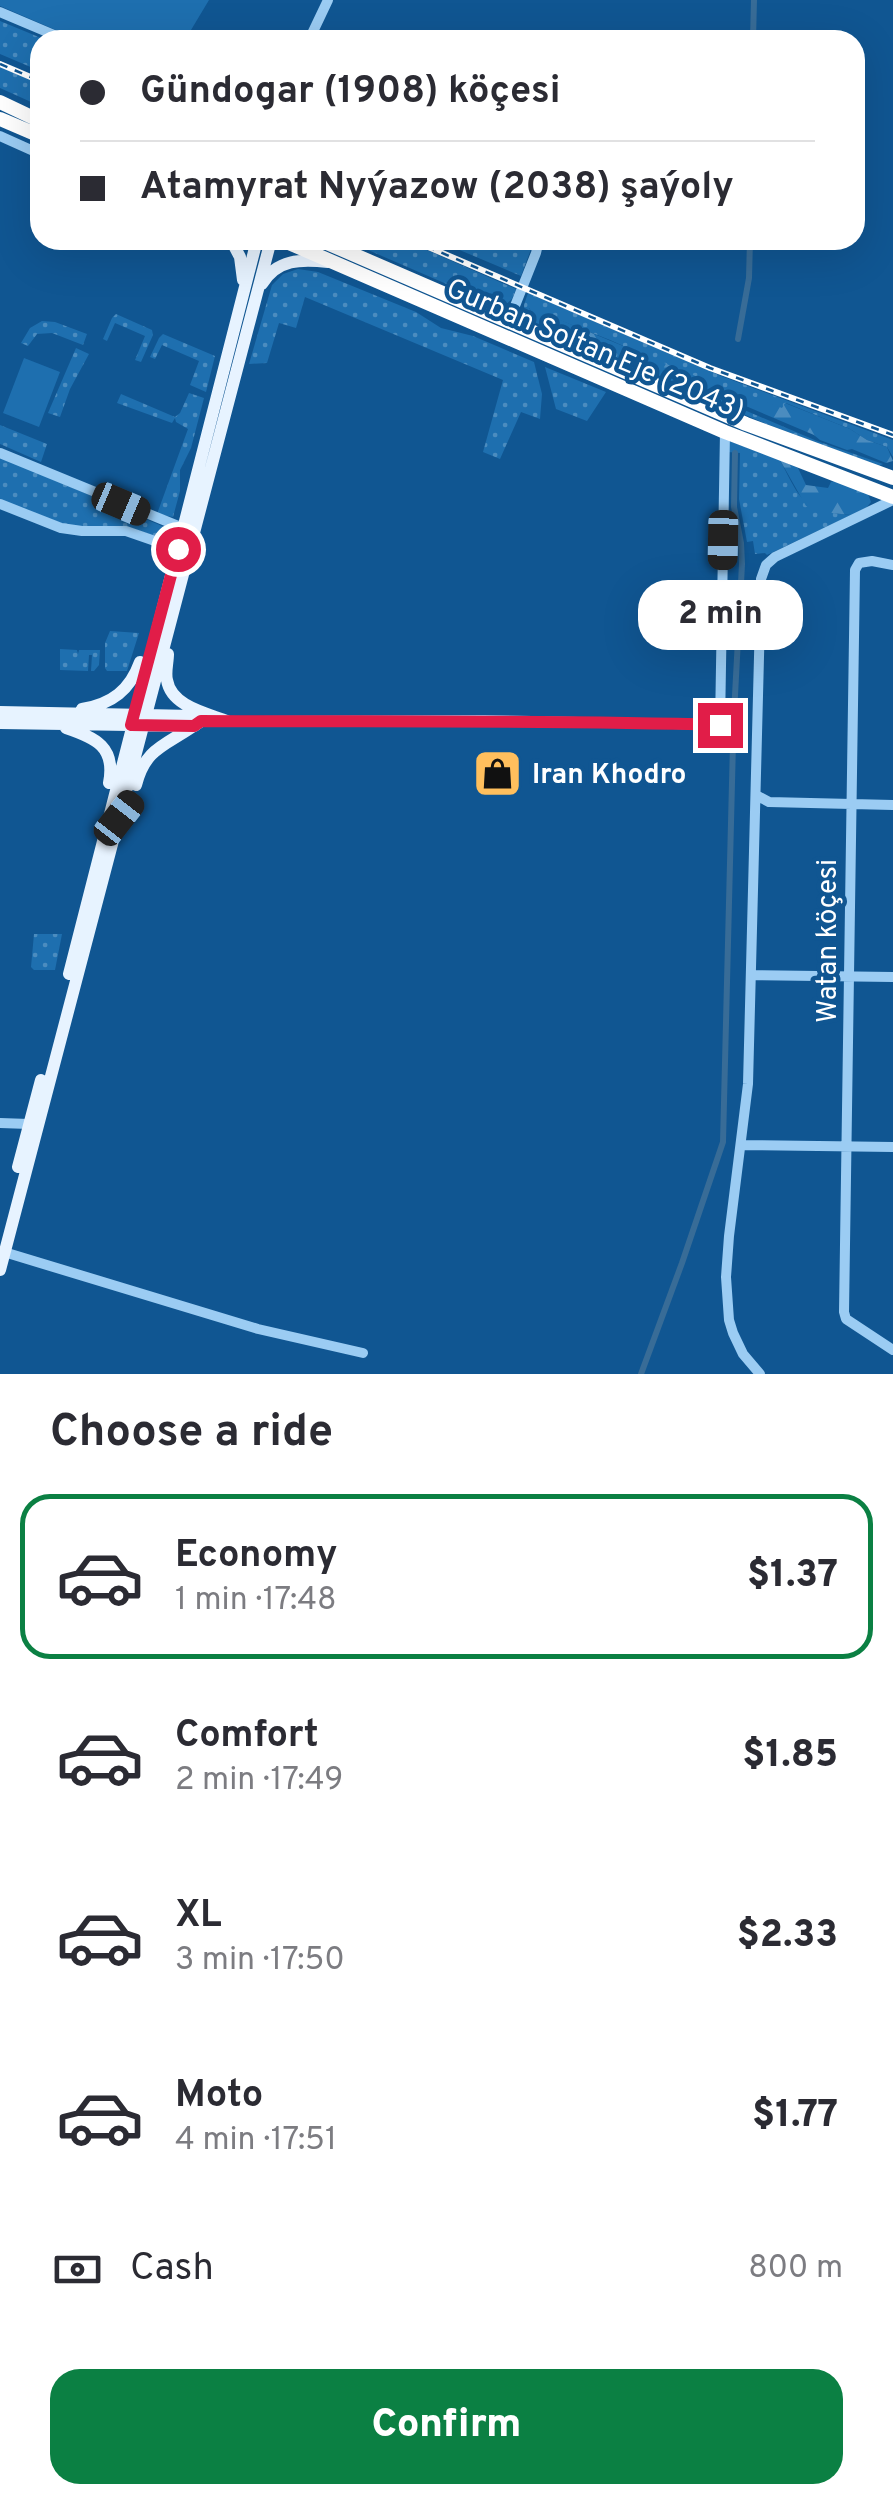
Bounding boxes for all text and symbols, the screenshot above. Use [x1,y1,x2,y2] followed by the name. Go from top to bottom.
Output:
[140,68,560,117] text: Gündogar (1908) köçesi
[140,164,734,213] text: Atamyrat Nyýazow (2038) şaýoly
[440,272,750,430] street label: Gurban Soltan Eje (2043)
[88,478,154,530] car
[707,510,739,570] car
[156,527,201,572] route start
[638,580,802,650] callout: 2 min
[678,595,763,635] text: 2 min
[698,703,743,748] route end
[471,747,523,799] shop icon: Iran Khodro
[532,758,686,794] place label: Iran Khodro
[89,785,149,851] car
[811,859,847,1023] street label: Watan köçesi
[50,1405,333,1462] text: Choose a ride
[55,1532,145,1622] icon: car
[175,1532,337,1581] text: Economy
[747,1552,838,1601] text: $1.37
[175,1581,337,1621] text: 1 min · 17:48
[55,1712,145,1802] icon: car
[175,1712,319,1761] text: Comfort
[742,1732,838,1781] text: $1.85
[175,1761,343,1801] text: 2 min · 17:49
[55,1892,145,1982] icon: car
[175,1892,222,1941] text: XL
[737,1912,838,1961] text: $2.33
[175,1941,345,1981] text: 3 min · 17:50
[55,2072,145,2162] icon: car
[175,2072,263,2121] text: Moto
[752,2092,838,2141] text: $1.77
[175,2121,337,2161] text: 4 min · 17:51
[50,2242,105,2297] icon: cash
[130,2245,214,2294] text: Cash
[748,2249,843,2289] text: 800 m
[50,2369,843,2484] button: Confirm

